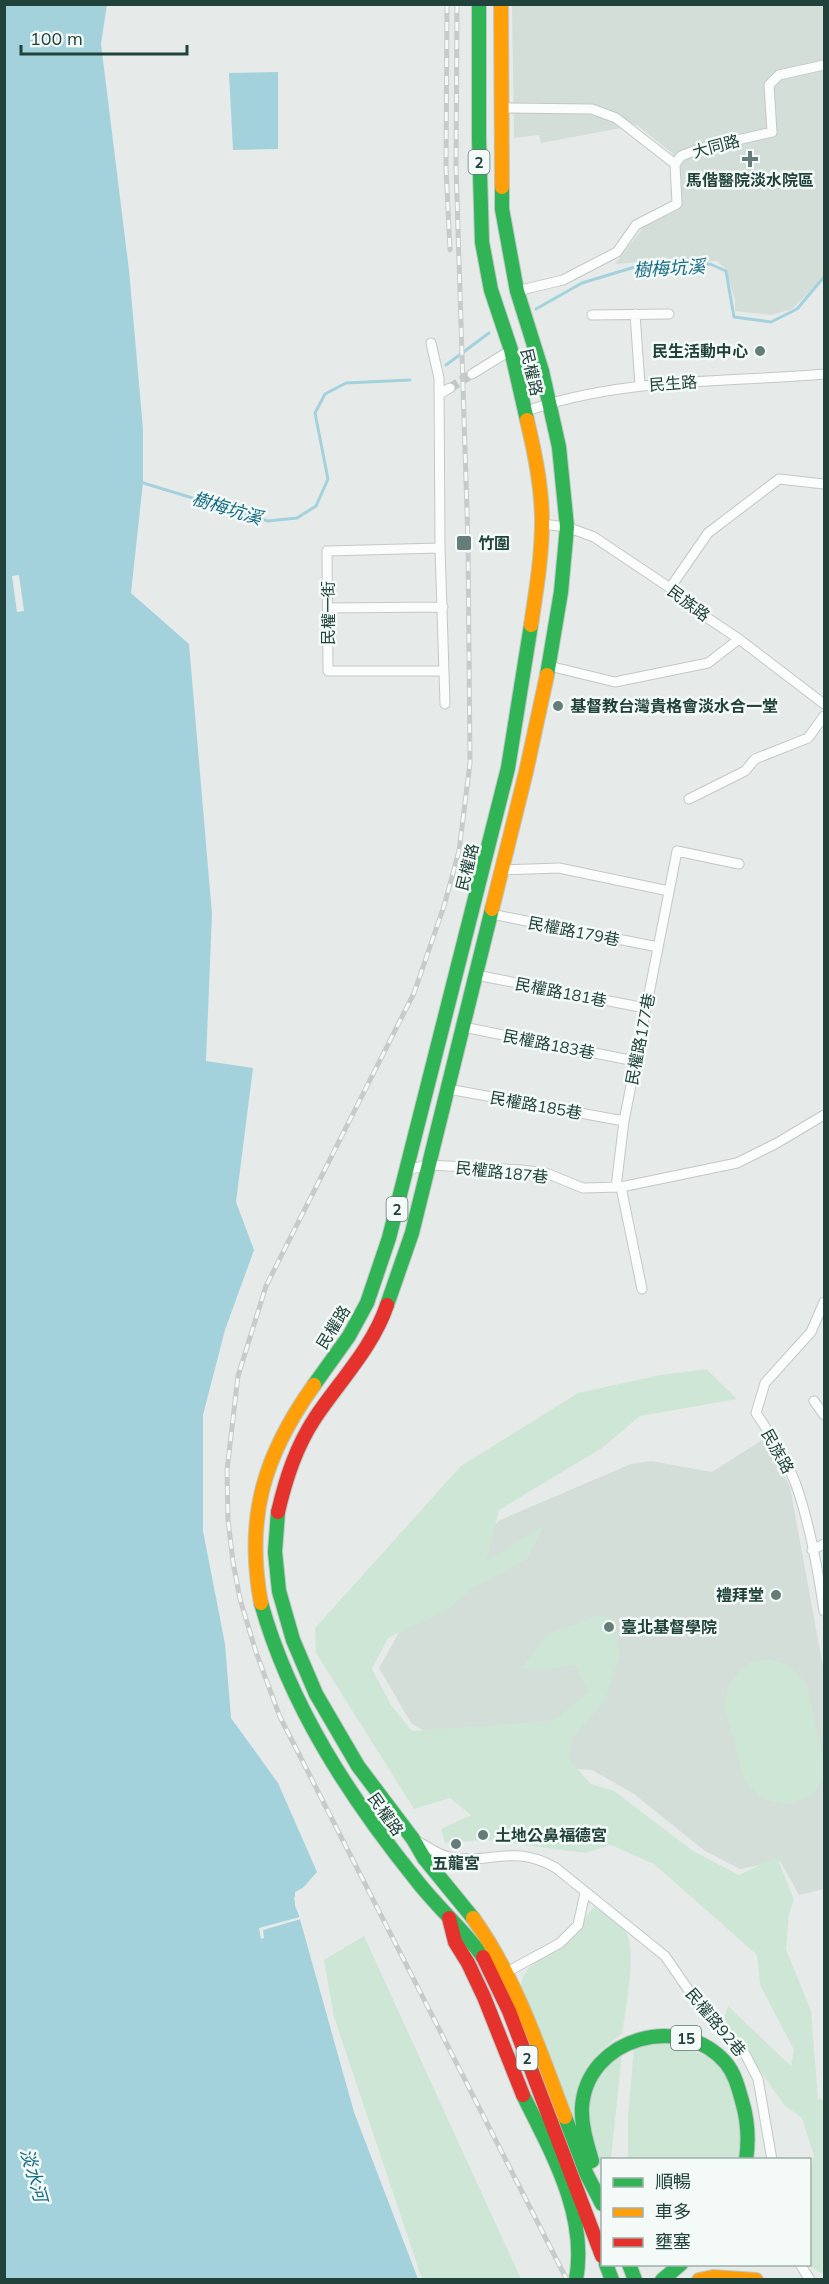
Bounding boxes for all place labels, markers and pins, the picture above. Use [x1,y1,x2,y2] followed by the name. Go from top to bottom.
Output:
[741,150,759,168] marker: 馬偕醫院淡水院區
[686,170,814,190] place label: 馬偕醫院淡水院區
[652,341,748,361] place label: 民生活動中心
[753,344,767,358] marker: 民生活動中心
[478,533,510,553] place label: 竹圍
[455,534,473,552] marker: 竹圍
[570,696,778,716] place label: 基督教台灣貴格會淡水合一堂
[551,699,565,713] marker: 基督教台灣貴格會淡水合一堂
[716,1585,764,1605] place label: 禮拜堂
[769,1588,783,1602] marker: 禮拜堂
[621,1617,717,1637] place label: 臺北基督學院
[602,1620,616,1634] marker: 臺北基督學院
[495,1825,607,1845] place label: 土地公鼻福德宮
[476,1828,490,1842] marker: 土地公鼻福德宮
[449,1837,463,1851] marker: 五龍宮
[432,1853,480,1873] place label: 五龍宮

